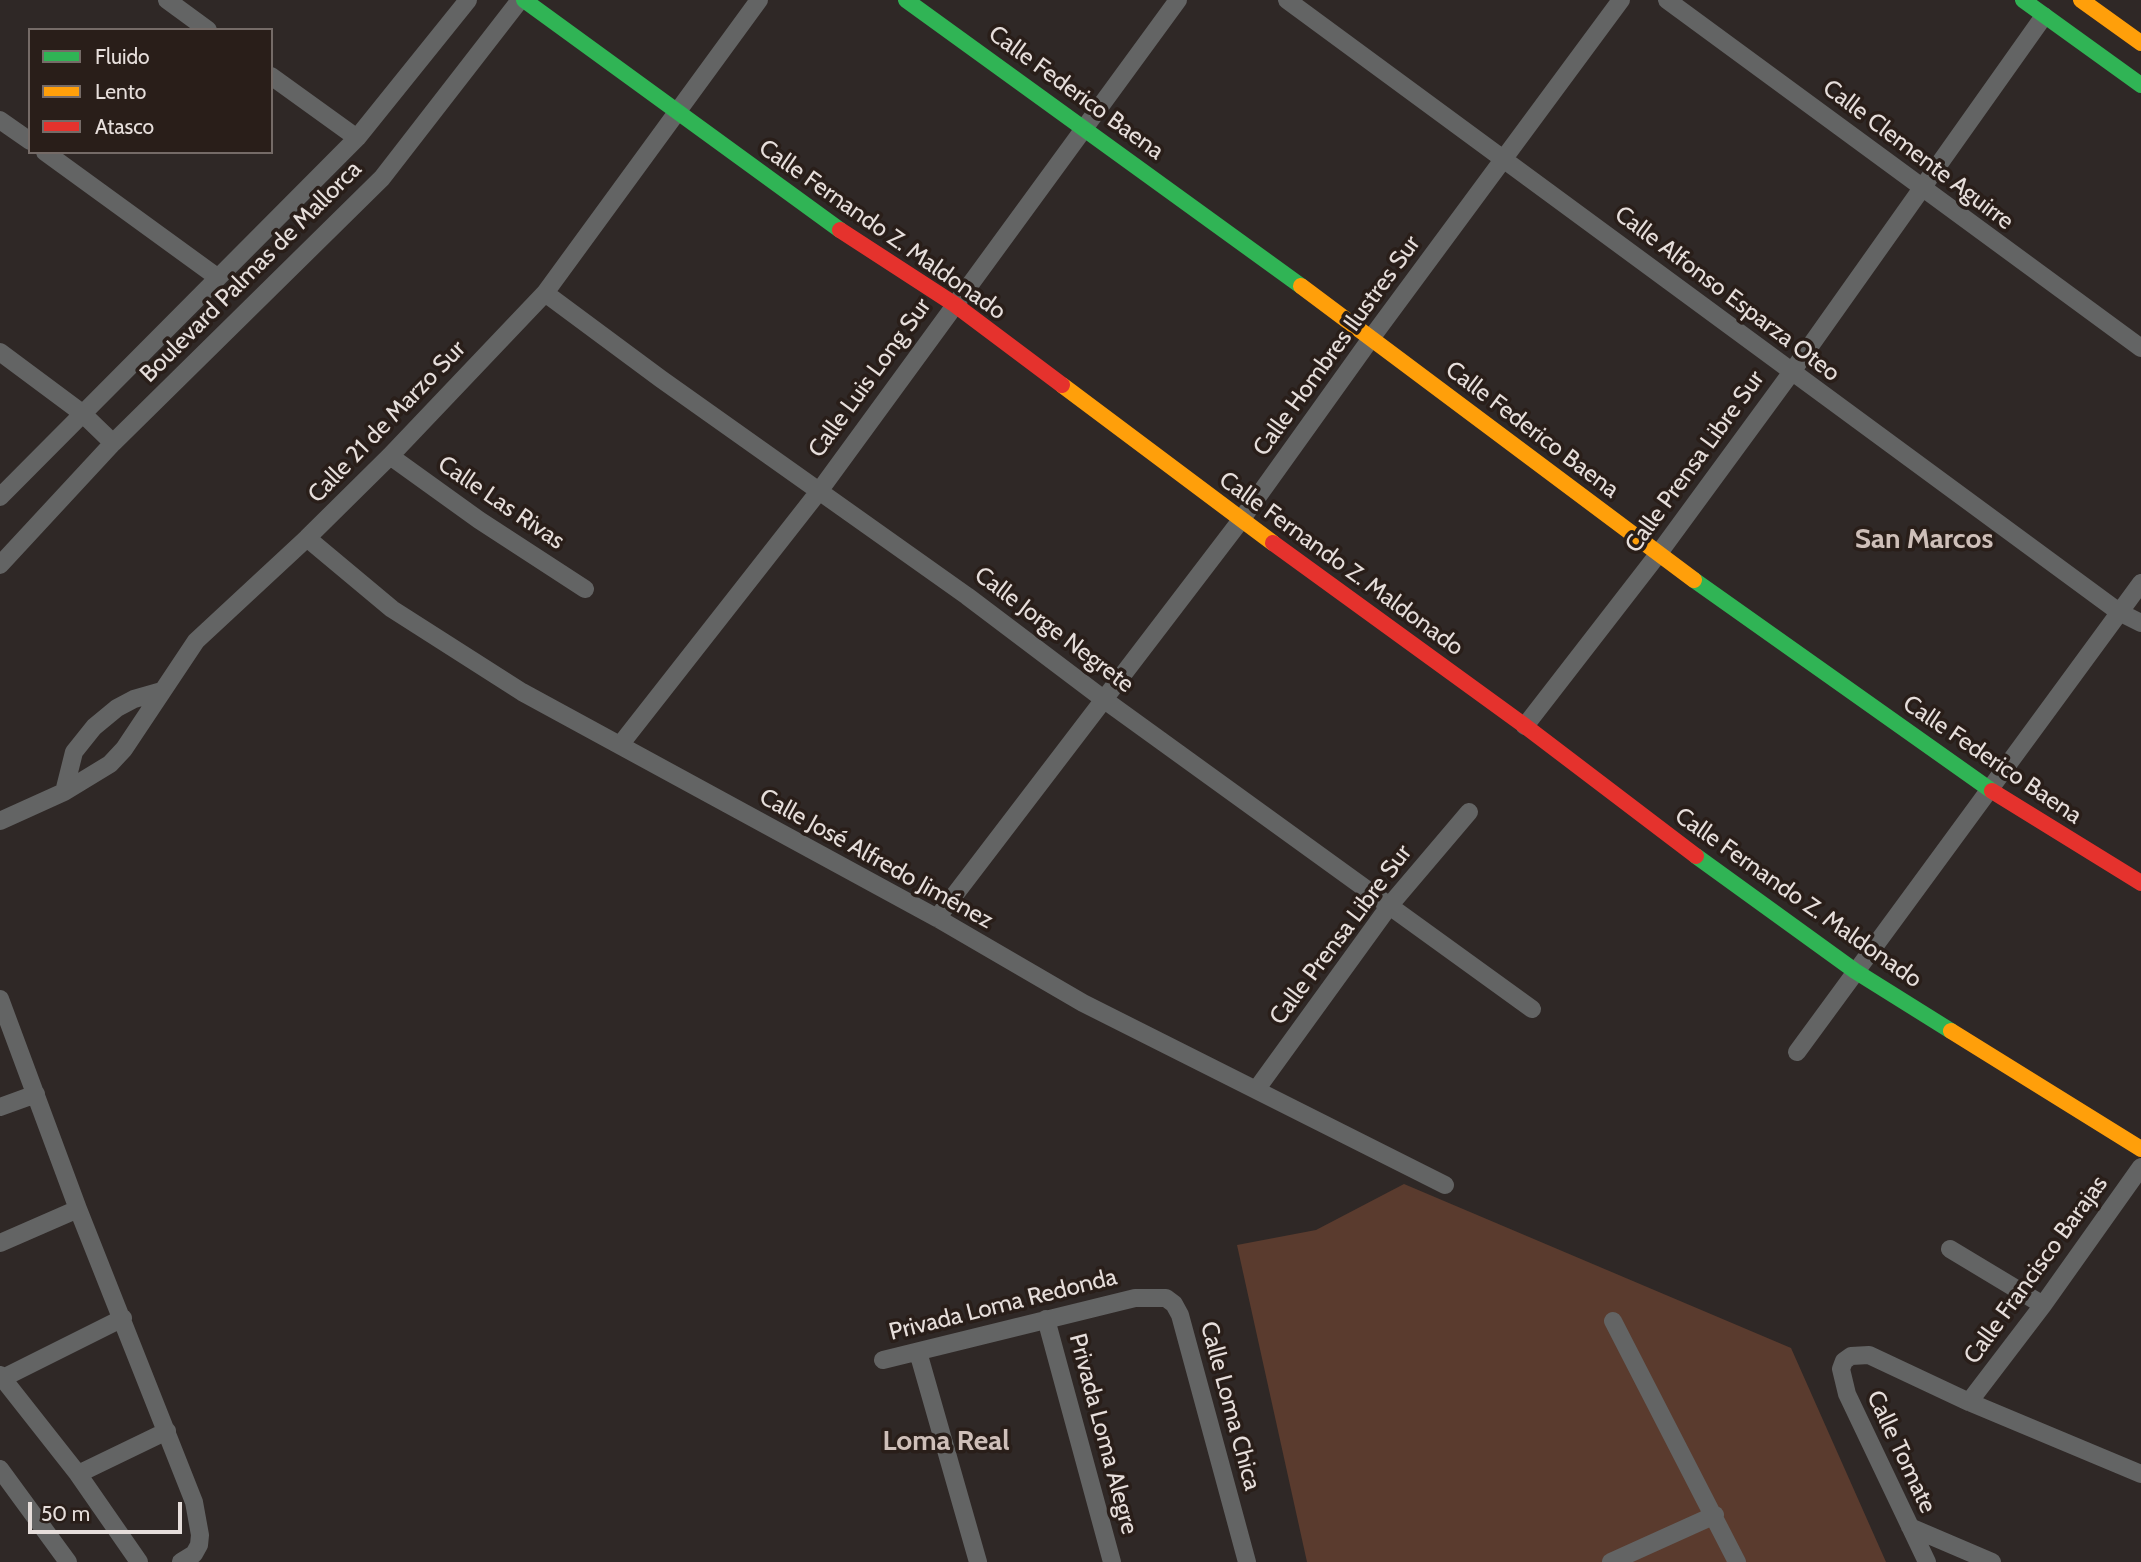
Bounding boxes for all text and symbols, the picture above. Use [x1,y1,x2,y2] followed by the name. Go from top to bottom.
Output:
[983,20,1169,166] street label: Calle Federico Baena
[28,28,273,154] legend
[95,44,150,69] text: Fluido
[1817,74,2019,236] street label: Calle Clemente Aguirre
[95,79,146,104] text: Lento
[95,114,154,139] text: Atasco
[753,134,1011,326] street label: Calle Fernando Z. Maldonado
[134,155,368,389] street label: Boulevard Palmas de Mallorca
[1609,200,1845,388] street label: Calle Alfonso Esparza Oteo
[1247,230,1427,462] street label: Calle Hombres Ilustres Sur
[803,293,937,463] street label: Calle Luis Long Sur
[302,335,472,509] street label: Calle 21 de Marzo Sur
[1440,355,1624,505] street label: Calle Federico Baena
[1619,365,1771,559] street label: Calle Prensa Libre Sur
[432,450,570,556] street label: Calle Las Rivas
[1213,466,1469,662] street label: Calle Fernando Z. Maldonado
[1855,523,1993,557] district label: San Marcos
[969,561,1139,699] street label: Calle Jorge Negrete
[1897,689,2087,831] street label: Calle Federico Baena
[754,783,998,935] street label: Calle José Alfredo Jiménez
[1669,802,1927,994] street label: Calle Fernando Z. Maldonado
[1264,839,1418,1031] street label: Calle Prensa Libre Sur
[1958,1170,2114,1370] street label: Calle Francisco Barajas
[886,1263,1120,1347] street label: Privada Loma Redonda
[1194,1319,1266,1493] street label: Calle Loma Chica
[1062,1331,1144,1537] street label: Privada Loma Alegre
[1860,1386,1942,1518] street label: Calle Tomate
[882,1425,1010,1459] district label: Loma Real
[32,1488,186,1532] scale bar
[41,1501,90,1526] text: 50 m

